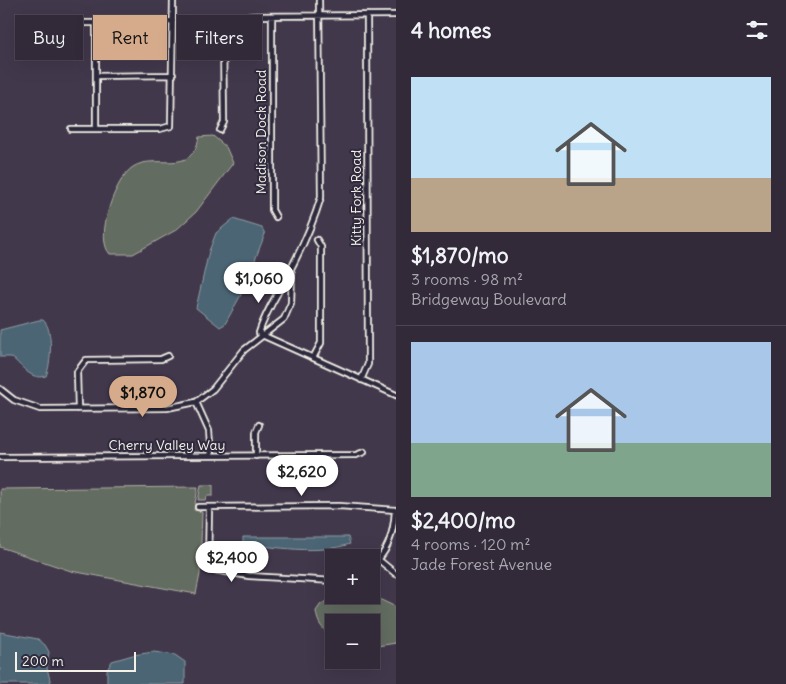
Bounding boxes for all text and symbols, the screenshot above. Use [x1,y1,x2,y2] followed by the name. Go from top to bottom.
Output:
[15,15,83,60] chip: Buy
[93,15,167,60] chip: Rent
[177,15,262,60] chip: Filters
[743,16,771,44] icon: filters
[411,17,491,44] text: 4 homes
[252,70,270,194] street label: Madison Dock Road
[546,109,636,199] icon: home
[347,150,365,246] street label: Kitty Fork Road
[411,242,509,269] text: $1,870/mo
[218,262,300,304] pin: $1,060
[235,268,283,288] text: $1,060
[411,269,523,289] text: 3 rooms · 98 m²
[411,289,567,309] text: Bridgeway Boulevard
[546,375,636,465] icon: home
[102,376,184,418] pin: $1,870
[120,382,166,402] text: $1,870
[109,436,225,454] street label: Cherry Valley Way
[261,454,343,497] pin: $2,620
[277,461,327,481] text: $2,620
[411,507,515,534] text: $2,400/mo
[411,534,530,554] text: 4 rooms · 120 m²
[191,540,273,583] pin: $2,400
[207,547,258,567] text: $2,400
[325,549,380,669] map controls
[325,549,380,604] button: +
[411,554,552,574] text: Jade Forest Avenue
[325,614,380,669] button: −
[15,649,136,672] scale bar
[22,652,64,670] text: 200 m

